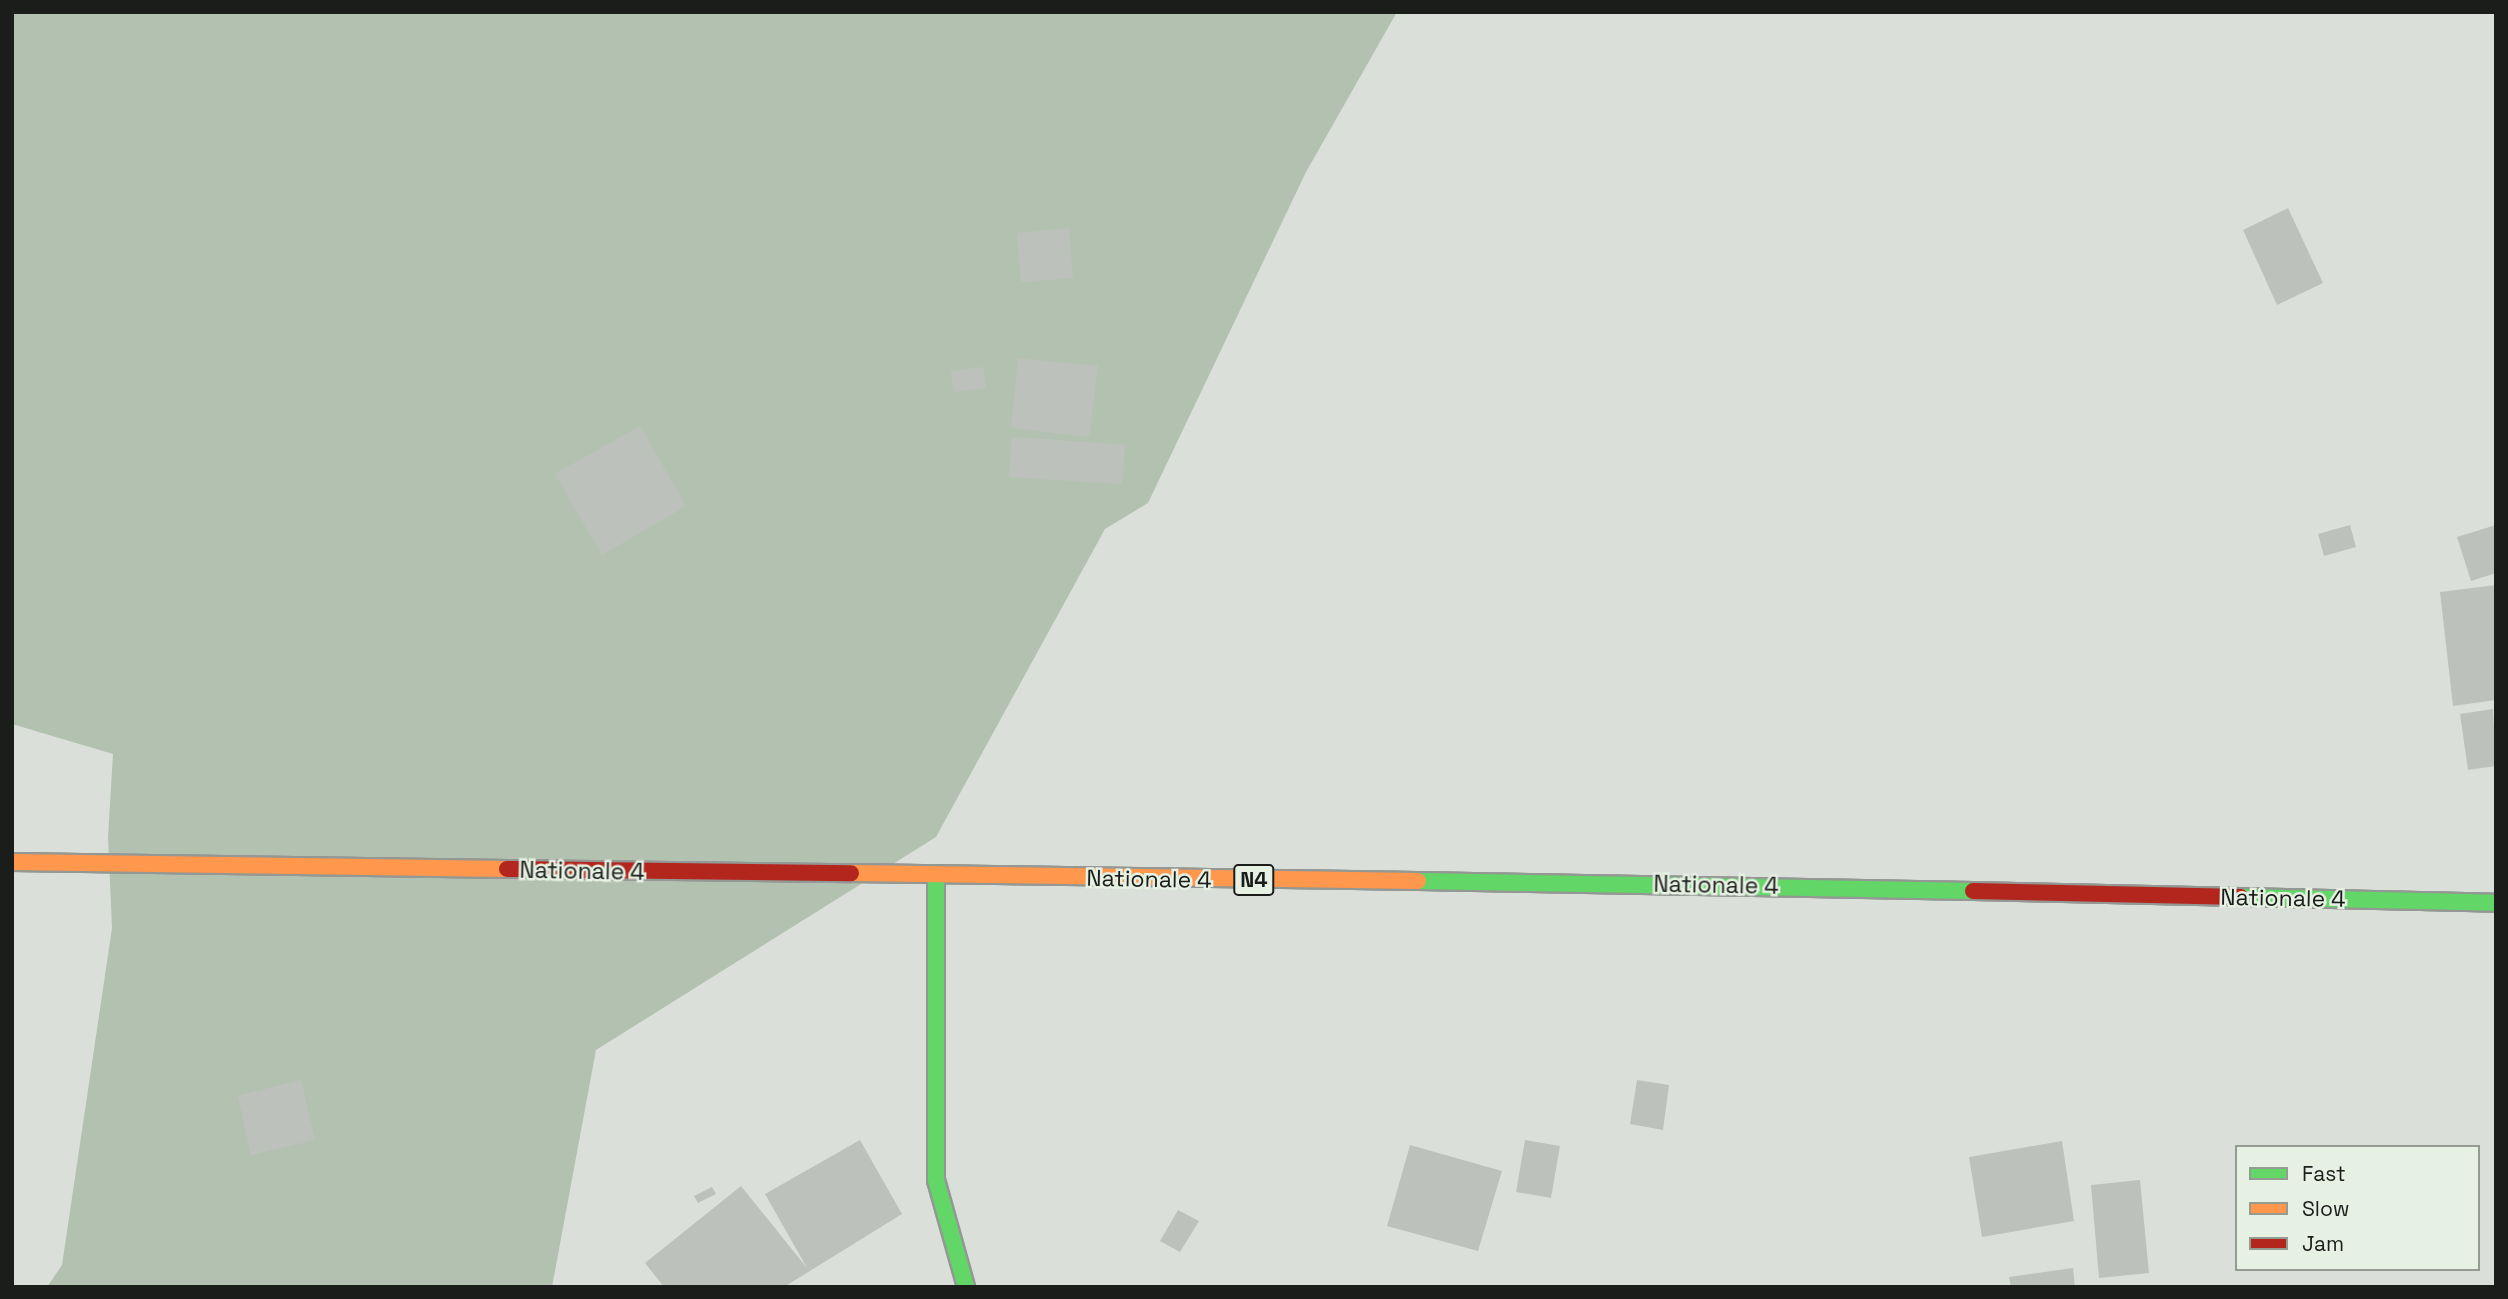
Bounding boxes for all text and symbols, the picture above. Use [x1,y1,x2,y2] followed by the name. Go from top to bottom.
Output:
[519,856,645,886] street label: Nationale 4
[1233,862,1275,898] road number: N4
[1086,864,1212,894] street label: Nationale 4
[1653,870,1779,900] street label: Nationale 4
[2220,883,2346,913] street label: Nationale 4
[2235,1145,2480,1271] legend
[2302,1160,2346,1187] text: Fast
[2302,1195,2350,1222] text: Slow
[2302,1230,2344,1257] text: Jam

